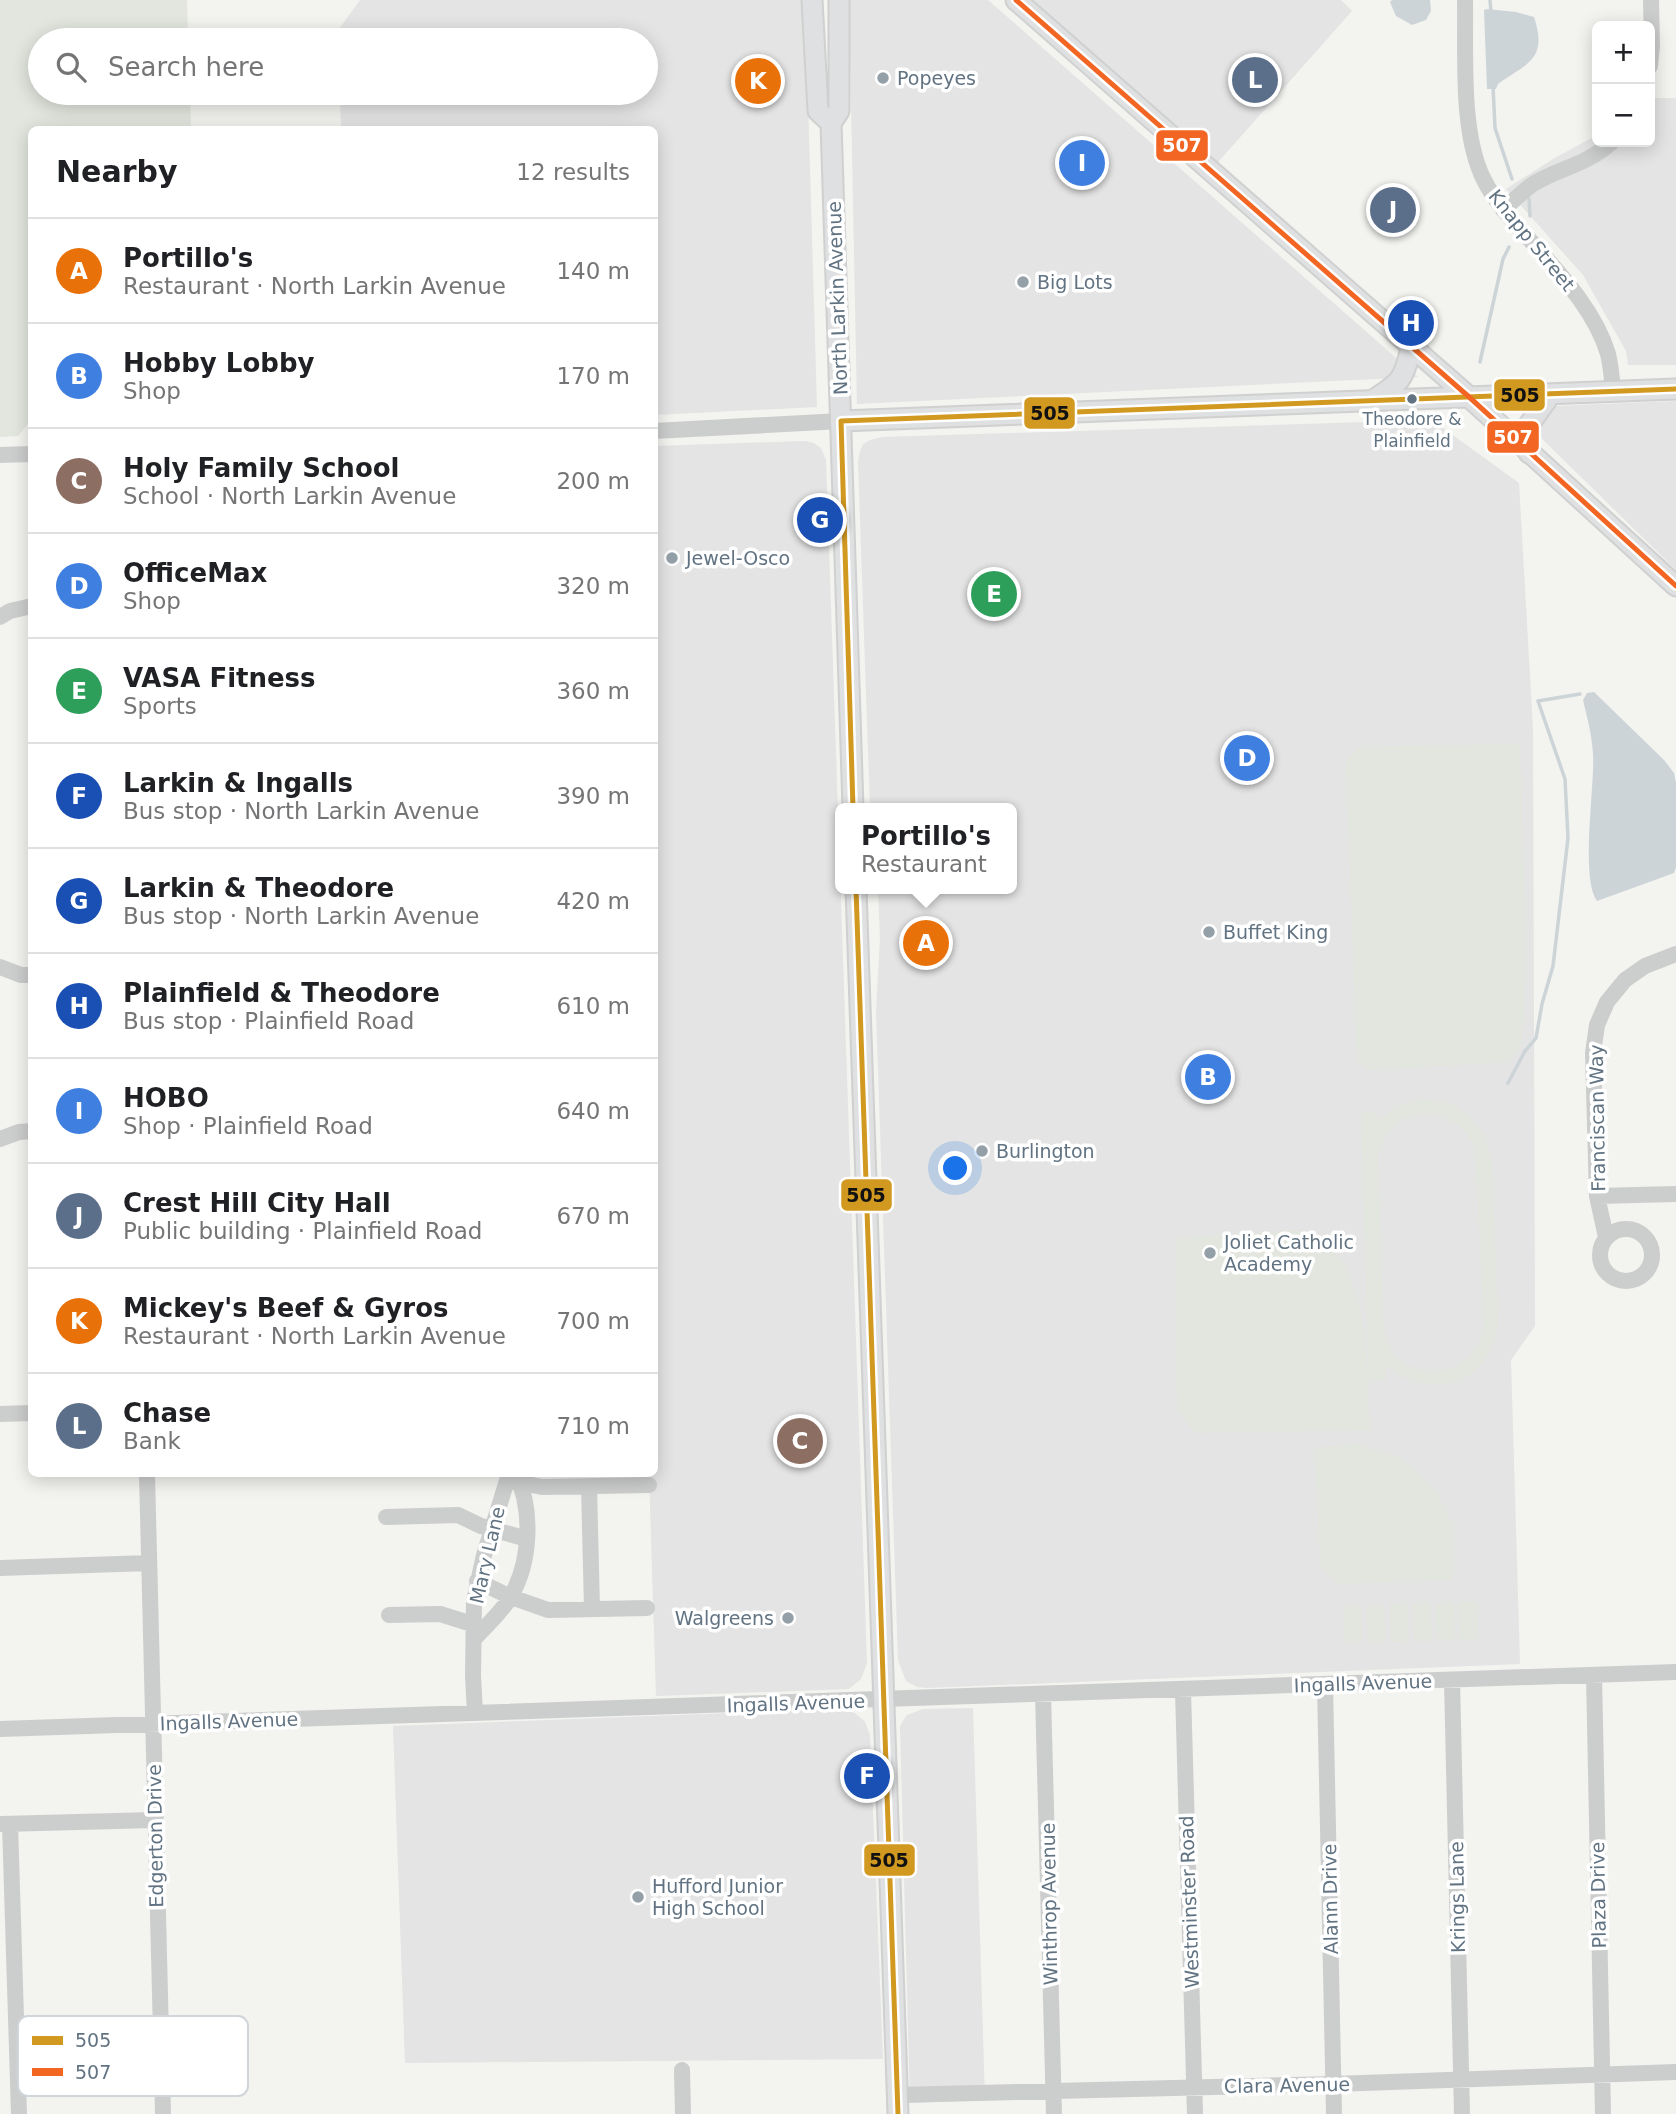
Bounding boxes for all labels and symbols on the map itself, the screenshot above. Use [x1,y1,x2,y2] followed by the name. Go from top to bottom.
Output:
[1232,54,1278,106] pin: L
[735,55,781,107] pin: K
[897,67,976,89] place label: Popeyes
[875,70,891,86] marker: Popeyes
[1155,129,1209,162] line badge: 507
[1162,134,1202,156] text: 507
[1059,137,1105,189] pin: I
[1370,184,1416,236] pin: J
[1484,185,1580,295] street label: Knapp Street
[823,201,851,395] street label: North Larkin Avenue
[1037,271,1113,293] place label: Big Lots
[1015,274,1031,290] marker: Big Lots
[1388,297,1434,349] pin: H
[1493,378,1546,412] line badge: 505
[1500,384,1540,406] text: 505
[1405,392,1419,406] marker: Theodore & Plainfield
[1023,396,1076,430] line badge: 505
[1030,402,1070,424] text: 505
[1362,409,1461,451] place label: Theodore & Plainfield
[1486,420,1540,454] line badge: 507
[1493,426,1533,448] text: 507
[797,494,843,546] pin: G
[685,547,790,569] place label: Jewel-Osco
[664,550,680,566] marker: Jewel-Osco
[971,568,1017,620] pin: E
[1224,732,1270,784] pin: D
[903,917,949,969] pin: A
[1223,921,1328,943] place label: Buffet King
[1201,924,1217,940] marker: Buffet King
[1585,1044,1609,1192] street label: Franciscan Way
[1185,1051,1231,1103] pin: B
[996,1140,1095,1162] place label: Burlington
[974,1143,990,1159] marker: Burlington
[938,1151,972,1185] your location
[840,1178,893,1212] line badge: 505
[846,1184,886,1206] text: 505
[1223,1231,1354,1275] place label: Joliet Catholic Academy
[1202,1245,1218,1261] marker: Joliet Catholic Academy
[777,1415,823,1467] pin: C
[465,1504,509,1606] street label: Mary Lane
[675,1607,774,1629] place label: Walgreens
[780,1610,796,1626] marker: Walgreens
[1293,1670,1433,1696] street label: Ingalls Avenue
[726,1690,866,1716] street label: Ingalls Avenue
[159,1708,299,1734] street label: Ingalls Avenue
[844,1750,890,1802] pin: F
[143,1764,167,1908] street label: Edgerton Drive
[1175,1815,1203,1989] street label: Westminster Road
[1037,1822,1061,1986] street label: Winthrop Avenue
[1445,1841,1469,1953] street label: Krings Lane
[1586,1841,1610,1949] street label: Plaza Drive
[863,1843,916,1877] line badge: 505
[1318,1843,1342,1955] street label: Alann Drive
[869,1849,909,1871] text: 505
[652,1875,783,1919] place label: Hufford Junior High School
[630,1889,646,1905] marker: Hufford Junior High School
[18,2016,248,2096] legend
[75,2029,111,2051] text: 505
[75,2061,111,2083] text: 507
[1224,2073,1350,2097] street label: Clara Avenue

